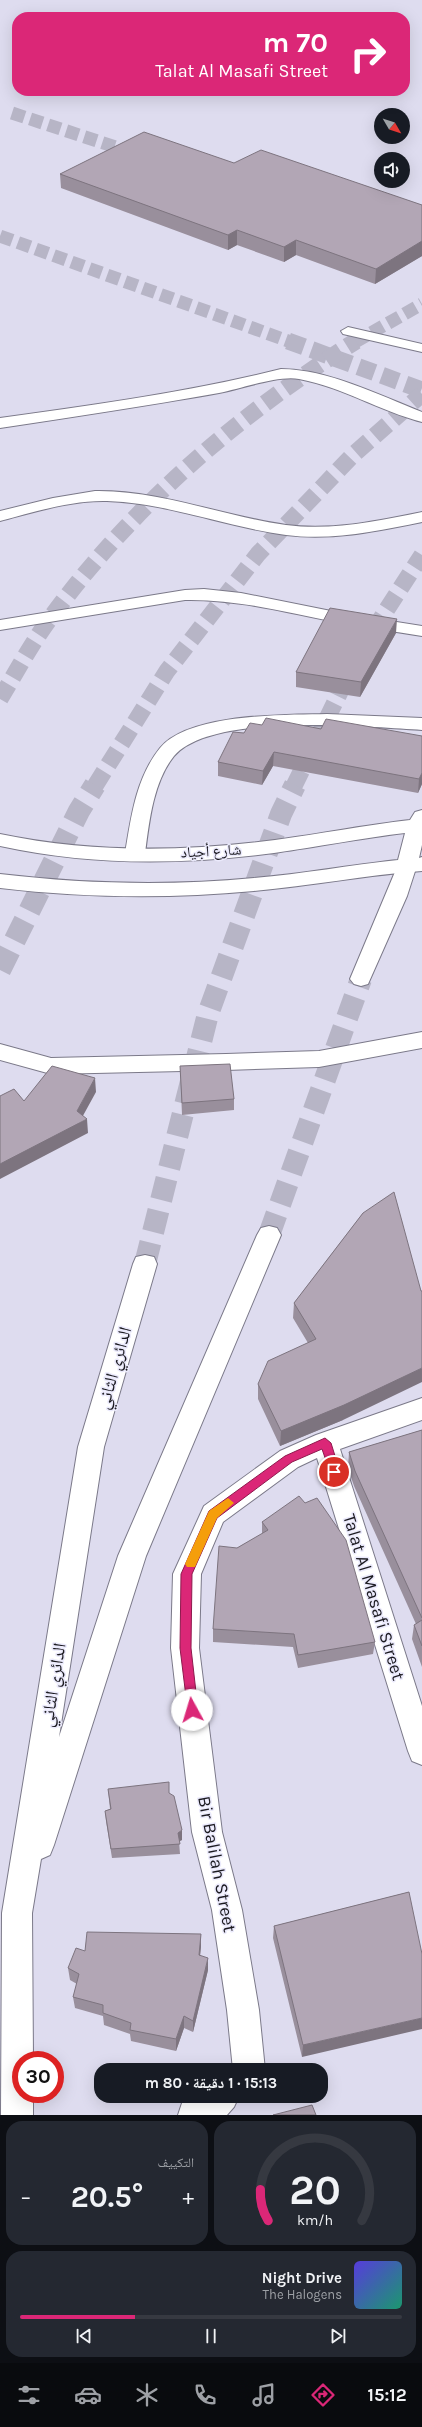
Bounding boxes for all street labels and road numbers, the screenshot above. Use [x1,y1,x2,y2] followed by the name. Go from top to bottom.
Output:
[180,840,242,863] street label: شارع أجياد
[92,1324,140,1413] street label: الدائري الثاني
[338,1511,410,1683] street label: Talat Al Masafi Street
[35,1641,74,1729] street label: الدائري الثاني
[193,1794,241,1934] street label: Bir Balilah Street

